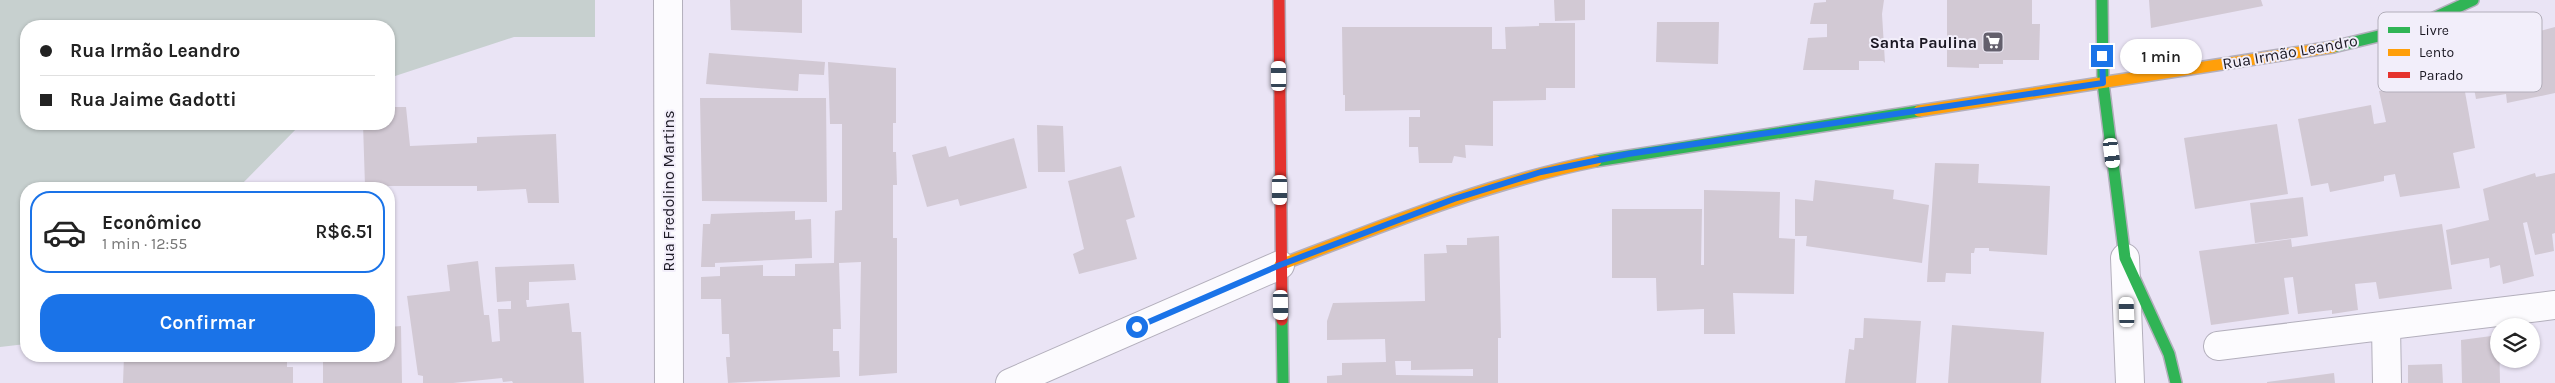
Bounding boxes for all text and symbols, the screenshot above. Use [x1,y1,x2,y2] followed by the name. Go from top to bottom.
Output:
[2378,12,2542,92] legend
[2419,22,2449,39] text: Livre
[1981,30,2005,54] supermarket icon: Santa Paulina
[2221,31,2359,73] street label: Rua Irmão Leandro
[1870,33,1977,52] place label: Santa Paulina
[2120,38,2202,74] callout: 1 min
[70,40,240,62] text: Rua Irmão Leandro
[2419,44,2454,61] text: Lento
[2091,45,2113,67] route end
[2141,47,2181,66] text: 1 min
[1271,61,1286,91] car
[2419,67,2463,84] text: Parado
[70,89,236,111] text: Rua Jaime Gadotti
[659,110,678,272] street label: Rua Fredolino Martins
[2102,137,2121,169] car
[1272,175,1287,205] car
[42,210,87,255] icon: car
[102,212,202,234] text: Econômico
[315,221,373,243] text: R$6.51
[102,234,187,253] text: 1 min · 12:55
[1273,290,1288,320] car
[40,294,375,352] button: Confirmar
[2118,297,2135,327] car
[1126,316,1148,338] route start
[2490,318,2540,368] map controls
[2490,318,2540,368] button: layers

